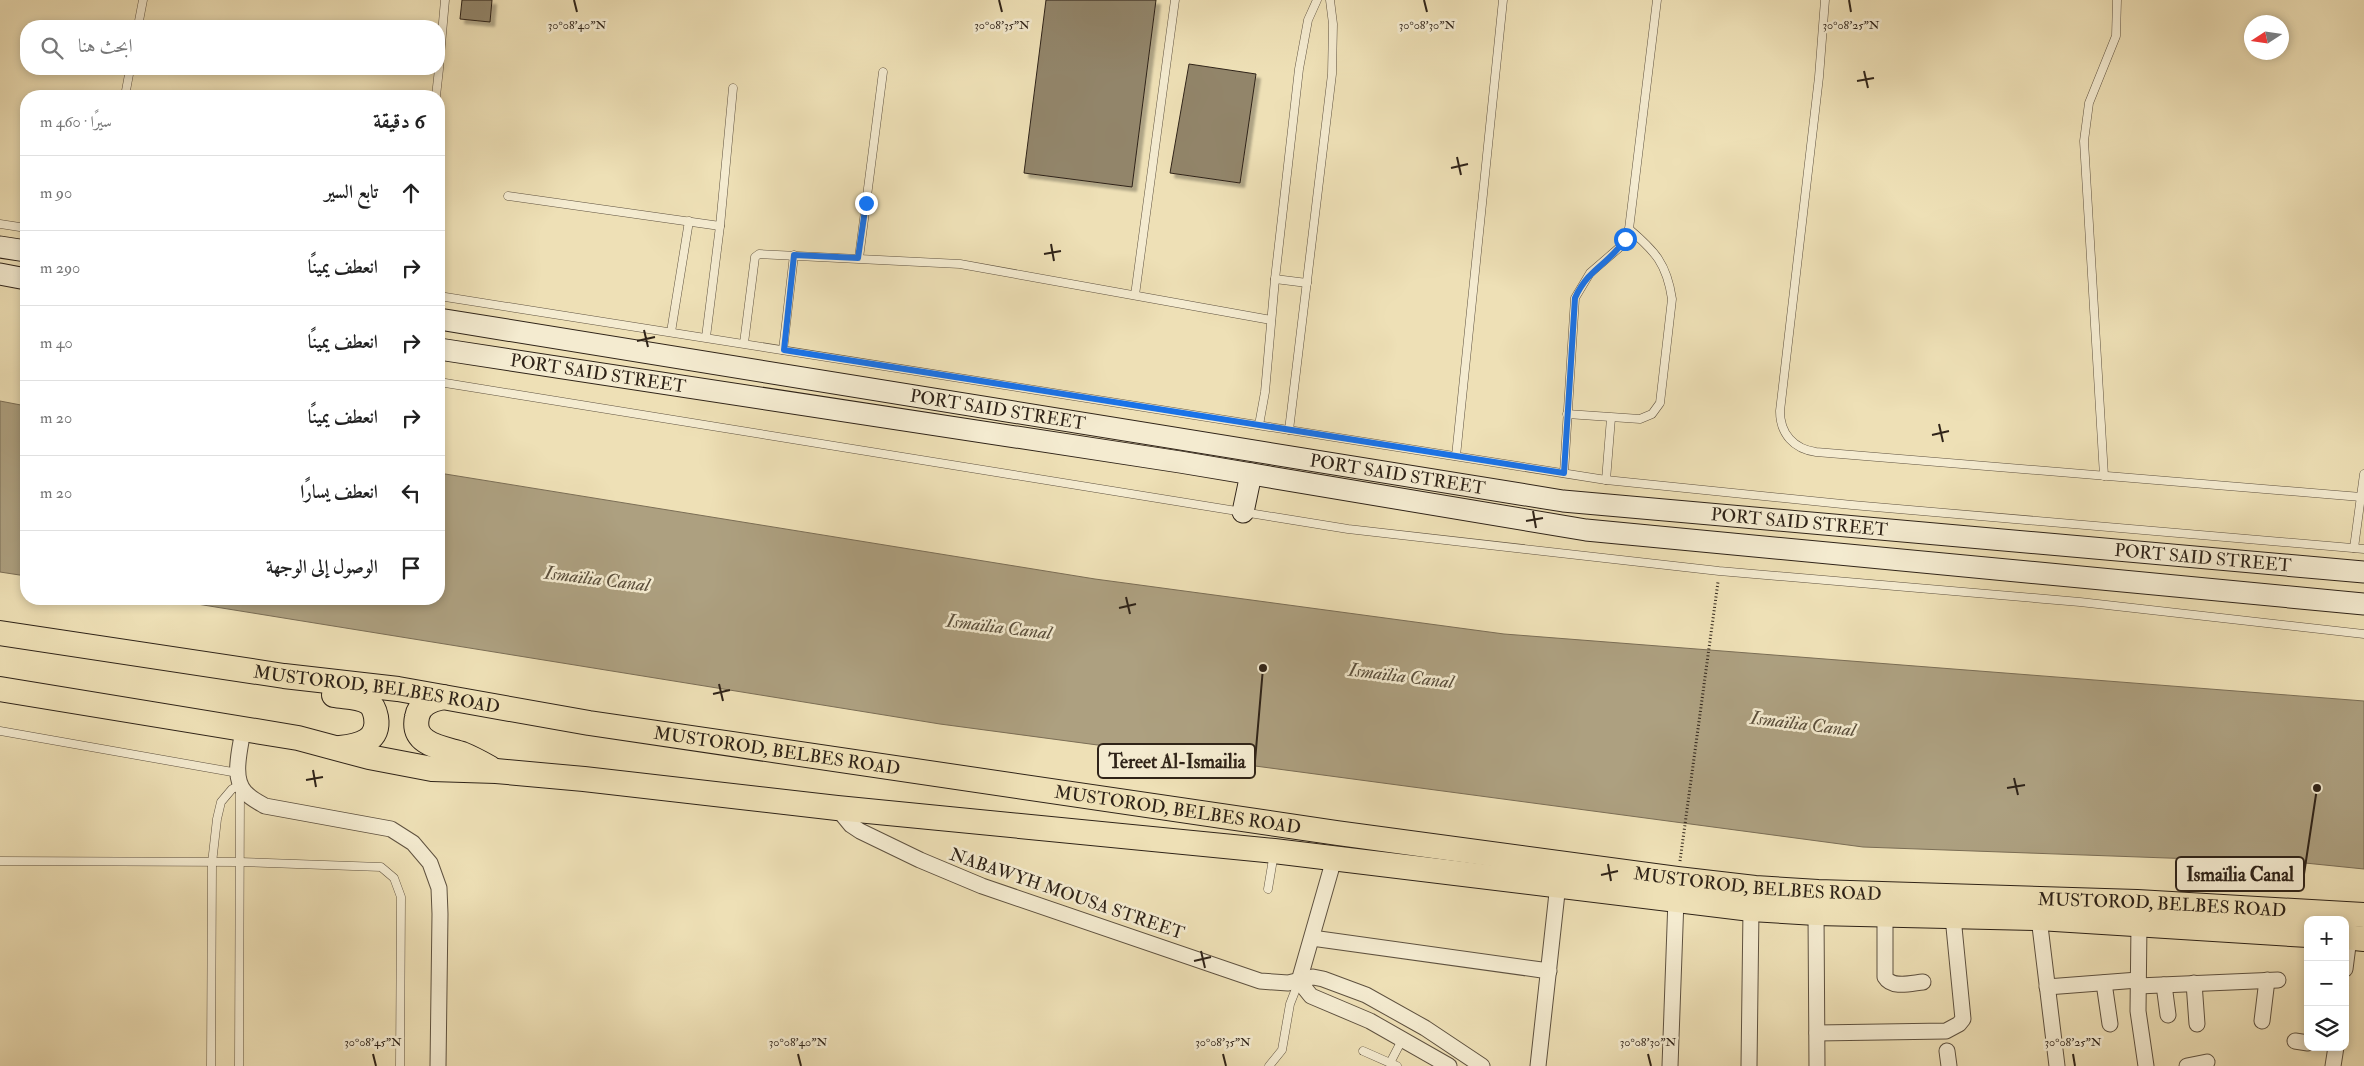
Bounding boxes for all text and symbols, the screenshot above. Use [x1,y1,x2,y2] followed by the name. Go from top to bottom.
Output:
[2244,15,2289,60] north arrow
[548,18,606,33] text: 30°08'40"N
[974,18,1030,33] text: 30°08'35"N
[1399,18,1456,33] text: 30°08'30"N
[1822,18,1880,33] text: 30°08'25"N
[20,20,445,75] search box
[38,34,66,62] icon: search
[78,34,133,58] text: ابحث هنا
[373,108,425,135] text: 6 دقيقة
[40,112,112,132] text: سيرًا · 460 m
[397,179,425,207] icon: ahead
[324,180,378,204] text: تابع السير
[40,183,72,203] text: 90 m
[855,192,878,215] route end
[1614,228,1637,251] route start
[397,254,425,282] icon: right
[308,255,378,279] text: انعطف يمينًا
[40,258,80,278] text: 290 m
[397,329,425,357] icon: right
[308,330,378,354] text: انعطف يمينًا
[40,333,73,353] text: 40 m
[509,349,688,398] street label: PORT SAID STREET
[908,384,1088,435] street label: PORT SAID STREET
[397,404,425,432] icon: right
[308,405,378,429] text: انعطف يمينًا
[40,408,72,428] text: 20 m
[1308,449,1488,500] street label: PORT SAID STREET
[397,479,425,507] icon: left
[300,480,378,504] text: انعطف يسارًا
[40,483,72,503] text: 20 m
[1710,503,1889,541] street label: PORT SAID STREET
[2113,538,2293,577] street label: PORT SAID STREET
[397,554,425,582] icon: arrive
[266,555,378,579] text: الوصول إلى الوجهة
[542,561,652,598] water label: Ismaïlia Canal
[944,609,1054,646] water label: Ismaïlia Canal
[1346,658,1456,695] water label: Ismaïlia Canal
[252,660,502,718] street label: MUSTOROD, BELBES ROAD
[1748,706,1858,743] water label: Ismaïlia Canal
[652,721,902,780] street label: MUSTOROD, BELBES ROAD
[1098,744,1255,778] callout: Tereet Al-Ismailia
[1107,750,1247,774] text: Tereet Al-Ismailia
[1053,780,1302,839] street label: MUSTOROD, BELBES ROAD
[947,843,1188,945] street label: NABAWYH MOUSA STREET
[2176,857,2304,891] callout: Ismaïlia Canal
[1632,862,1882,905] street label: MUSTOROD, BELBES ROAD
[2186,863,2294,887] text: Ismaïlia Canal
[2037,887,2287,922] street label: MUSTOROD, BELBES ROAD
[2304,916,2349,1051] map controls
[2304,916,2349,961] button: +
[2304,961,2349,1006] button: −
[2304,1006,2349,1051] button: layers
[344,1035,402,1050] text: 30°08'45"N
[769,1035,827,1050] text: 30°08'40"N
[1195,1035,1251,1050] text: 30°08'35"N
[1620,1035,1677,1050] text: 30°08'30"N
[2044,1035,2102,1050] text: 30°08'25"N

